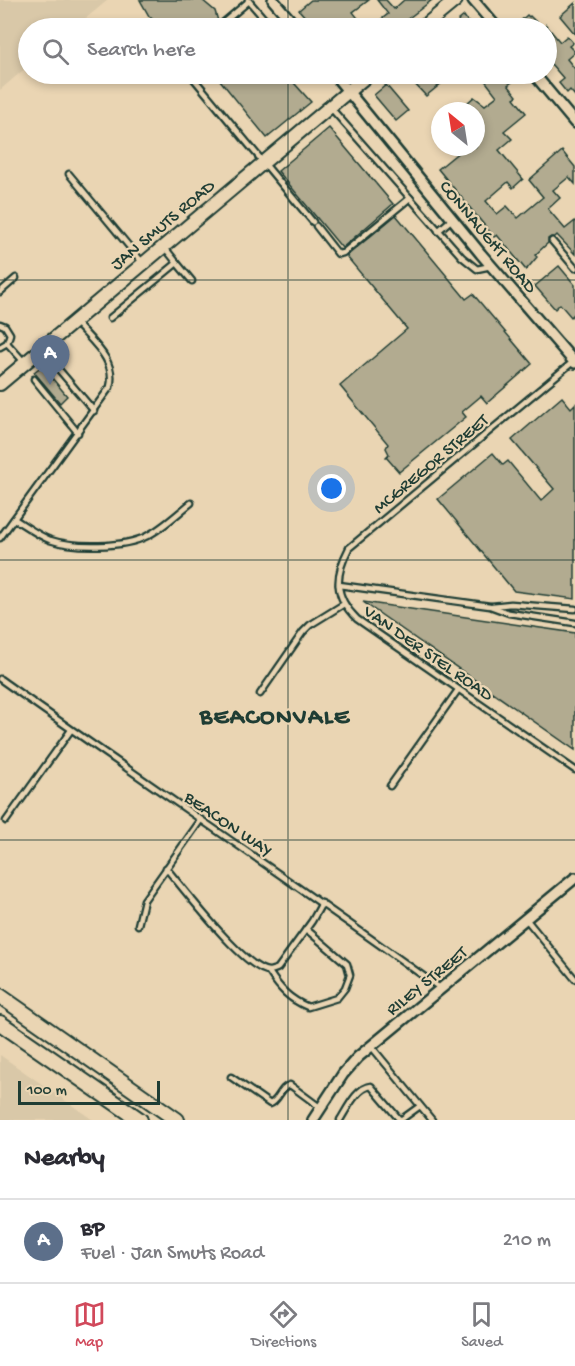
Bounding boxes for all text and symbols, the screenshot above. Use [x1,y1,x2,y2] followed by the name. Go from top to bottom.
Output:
[18,18,557,84] search box
[39,35,72,68] icon: search
[87,38,195,64] text: Search here
[431,102,485,156] north arrow
[107,176,220,276] street label: JAN SMUTS ROAD
[434,177,540,298] street label: CONNAUGHT ROAD
[31,336,70,385] pin: A
[370,410,494,519] street label: MCGREGOR STREET
[317,474,346,503] your location
[358,601,497,707] street label: VAN DER STEL ROAD
[199,704,351,733] district label: BEACONVALE
[179,787,276,862] street label: BEACON WAY
[383,942,473,1021] street label: RILEY STREET
[18,1078,160,1106] scale bar
[27,1082,67,1101] text: 100 m
[24,1144,105,1175] text: Nearby
[81,1217,104,1243] text: BP
[38,1230,49,1253] text: A
[503,1230,551,1253] text: 210 m
[81,1243,264,1266] text: Fuel · Jan Smuts Road
[73,1298,106,1353] tab: Map
[251,1298,316,1353] tab: Directions
[461,1298,502,1353] tab: Saved

